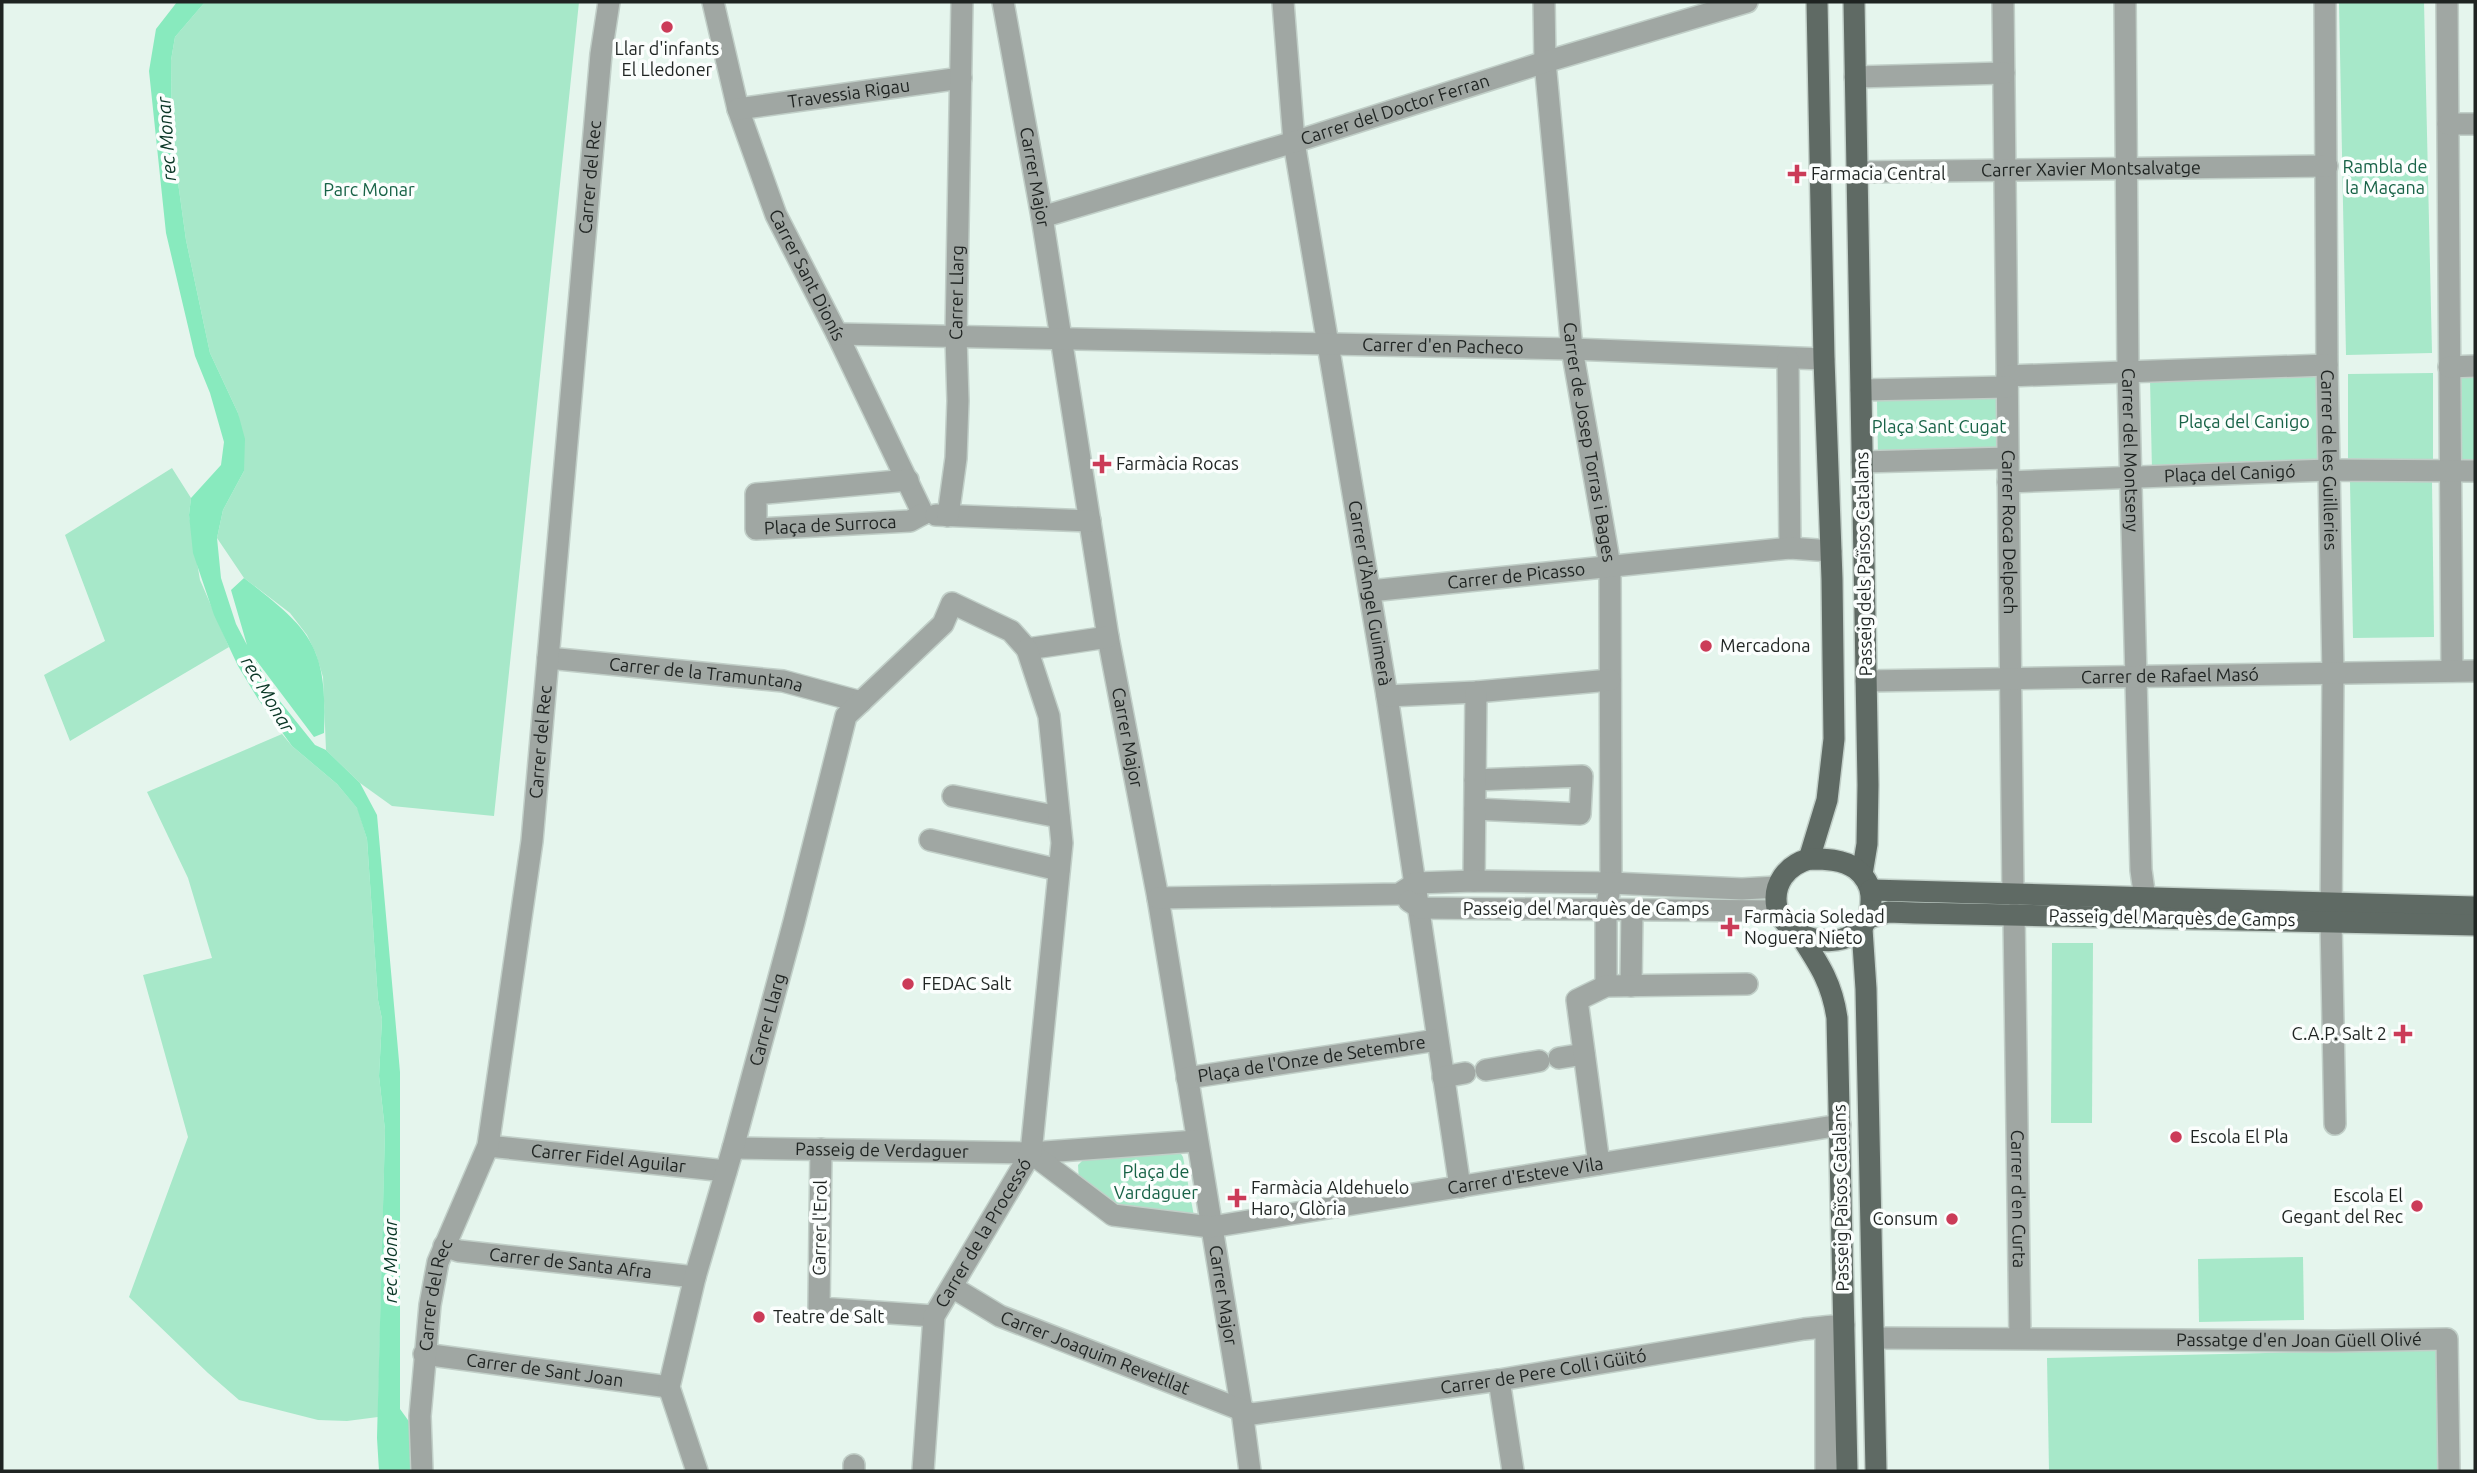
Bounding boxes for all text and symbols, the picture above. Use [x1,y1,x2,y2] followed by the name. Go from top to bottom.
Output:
[659,19,675,35] marker: Llar d'infants El Lledoner
[615,38,720,79] place label: Llar d'infants El Lledoner
[1298,69,1492,148] street label: Carrer del Doctor Ferran
[786,74,911,111] street label: Travessia Rigau
[152,95,180,182] water label: rec Monar
[574,120,604,235] street label: Carrer del Rec
[1017,125,1054,229] street label: Carrer Major
[2342,156,2428,197] park label: Rambla de la Maçana
[1981,157,2201,179] street label: Carrer Xavier Montsalvatge
[1811,163,1946,183] place label: Farmacia Central
[1789,166,1805,182] marker: Farmacia Central
[323,179,415,199] park label: Parc Monar
[766,205,850,344] street label: Carrer Sant Dionís
[945,245,967,340] street label: Carrer Llarg
[1561,321,1620,564] street label: Carrer de Josep Torras i Bages
[1362,334,1524,357] street label: Carrer d'en Pacheco
[2119,368,2143,533] street label: Carrer del Montseny
[2318,369,2342,551] street label: Carrer de les Guilleries
[2178,411,2310,431] park label: Plaça del Canigo
[1872,416,2006,436] park label: Plaça Sant Cugat
[1999,449,2021,614] street label: Carrer Roca Delpech
[1851,451,1875,676] street label: Passeig dels Països Catalans
[1116,453,1239,473] place label: Farmàcia Rocas
[1094,456,1110,472] marker: Farmàcia Rocas
[2164,460,2296,485] street label: Plaça del Canigó
[1345,499,1396,687] street label: Carrer d'Àngel Guimerà
[763,511,897,538] street label: Plaça de Surroca
[1446,558,1586,592] street label: Carrer de Picasso
[1720,635,1811,655] place label: Mercadona
[1698,638,1714,654] marker: Mercadona
[237,652,300,737] water label: rec Monar
[608,653,806,695] street label: Carrer de la Tramuntana
[2081,664,2259,686] street label: Carrer de Rafael Masó
[525,684,555,799] street label: Carrer del Rec
[1109,686,1148,789] street label: Carrer Major
[1463,898,1710,918] street label: Passeig del Marquès de Camps
[2049,905,2296,929] street label: Passeig del Marquès de Camps
[1744,906,1885,947] place label: Farmàcia Soledad Noguera Nieto
[1722,919,1738,935] marker: Farmàcia Soledad Noguera Nieto
[745,971,789,1068] street label: Carrer Llarg
[922,973,1011,993] place label: FEDAC Salt
[900,976,916,992] marker: FEDAC Salt
[2291,1023,2387,1043] place label: C.A.P. Salt 2
[2393,1024,2413,1044] marker: C.A.P. Salt 2
[1196,1031,1427,1085] street label: Plaça de l'Onze de Setembre
[1828,1104,1852,1292] street label: Passeig Països Catalans
[2190,1126,2289,1146] place label: Escola El Pla
[2168,1129,2184,1145] marker: Escola El Pla
[2008,1130,2030,1268] street label: Carrer d'en Curta
[795,1138,969,1161] street label: Passeig de Verdaguer
[530,1140,687,1176] street label: Carrer Fidel Aguilar
[1446,1153,1605,1198] street label: Carrer d'Esteve Vila
[930,1154,1035,1311] street label: Carrer de la Processó
[1114,1161,1198,1202] park label: Plaça de Vardaguer
[1251,1177,1409,1218] place label: Farmàcia Aldehuelo Haro, Glòria
[808,1180,830,1276] street label: Carrer l'Erol
[2281,1185,2403,1226] place label: Escola El Gegant del Rec
[1229,1190,1245,1206] marker: Farmàcia Aldehuelo Haro, Glòria
[2409,1198,2425,1214] marker: Escola El Gegant del Rec
[1873,1208,1938,1228] place label: Consum
[1944,1211,1960,1227] marker: Consum
[379,1218,401,1303] water label: rec Monar
[415,1236,456,1352] street label: Carrer del Rec
[488,1243,653,1281] street label: Carrer de Santa Afra
[1206,1243,1242,1347] street label: Carrer Major
[773,1306,884,1326] place label: Teatre de Salt
[998,1306,1193,1398] street label: Carrer Joaquim Revetllat
[751,1309,767,1325] marker: Teatre de Salt
[2176,1328,2422,1350] street label: Passatge d'en Joan Güell Olivé
[1439,1345,1648,1397] street label: Carrer de Pere Coll i Güitó
[465,1349,625,1390] street label: Carrer de Sant Joan

